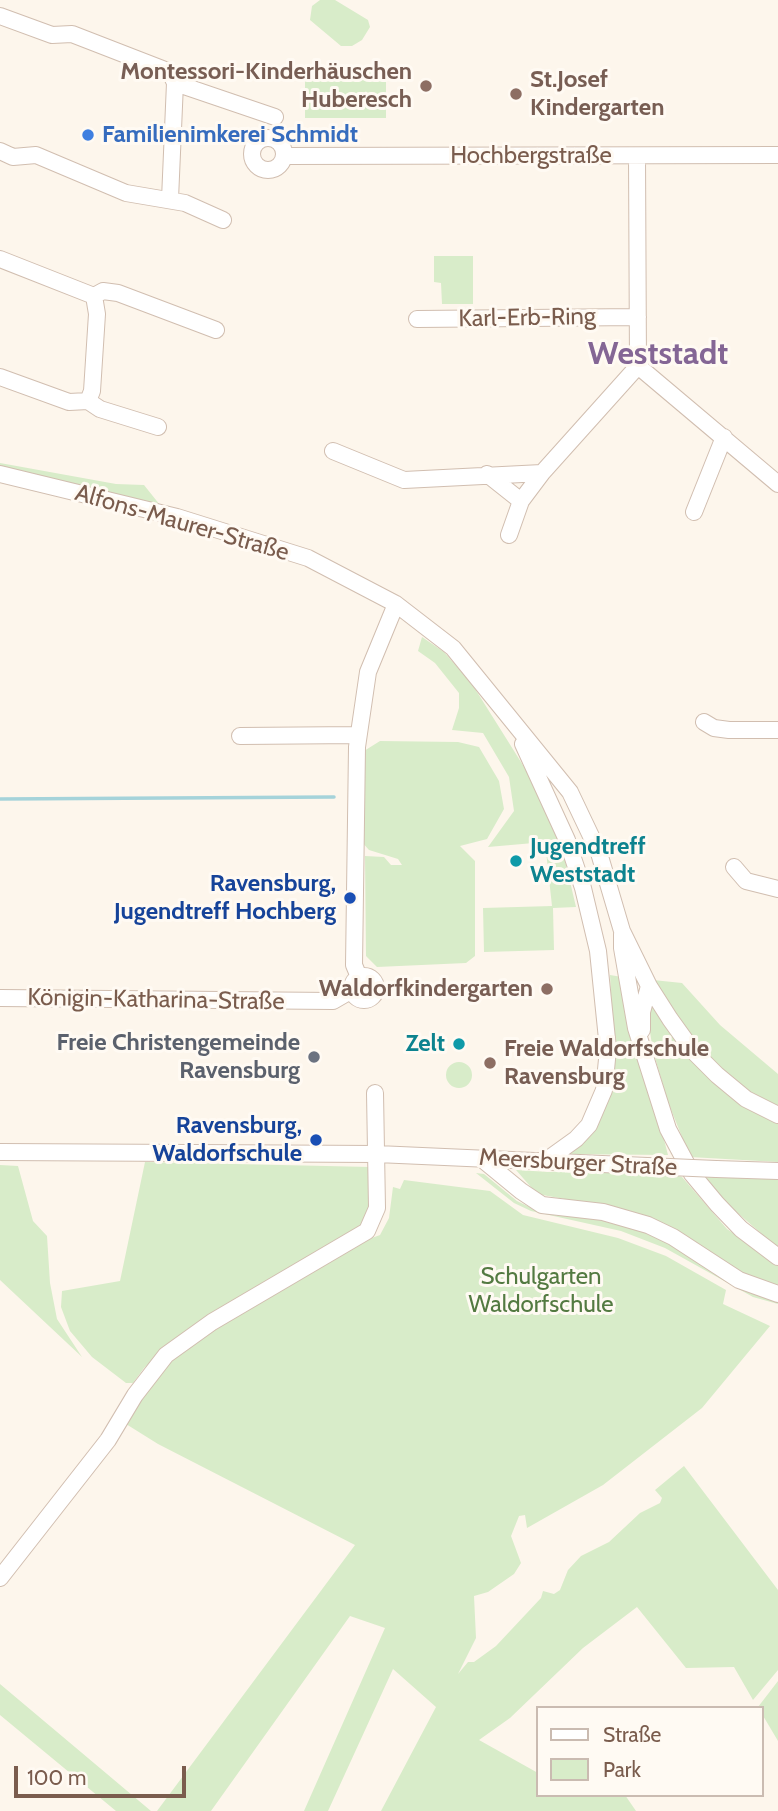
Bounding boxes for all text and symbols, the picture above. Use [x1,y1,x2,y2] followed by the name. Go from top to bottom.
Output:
[120,58,412,114] place label: Montessori-Kinderhäuschen Huberesch
[530,66,664,122] place label: St.Josef Kindergarten
[418,78,434,94] marker: Montessori-Kinderhäuschen Huberesch
[508,86,524,102] marker: St.Josef Kindergarten
[102,121,358,149] place label: Familienimkerei Schmidt
[80,127,96,143] marker: Familienimkerei Schmidt
[450,142,612,170] street label: Hochbergstraße
[458,302,596,334] street label: Karl-Erb-Ring
[588,336,728,374] district label: Weststadt
[72,479,292,567] street label: Alfons-Maurer-Straße
[530,833,646,889] place label: Jugendtreff Weststadt
[508,853,524,869] marker: Jugendtreff Weststadt
[114,870,336,926] place label: Ravensburg, Jugendtreff Hochberg
[342,890,358,906] marker: Ravensburg, Jugendtreff Hochberg
[319,975,533,1003] place label: Waldorfkindergarten
[539,981,555,997] marker: Waldorfkindergarten
[27,983,285,1017] street label: Königin-Katharina-Straße
[57,1029,300,1085] place label: Freie Christengemeinde Ravensburg
[406,1030,445,1058] place label: Zelt
[504,1035,709,1091] place label: Freie Waldorfschule Ravensburg
[451,1036,467,1052] marker: Zelt
[306,1049,322,1065] marker: Freie Christengemeinde Ravensburg
[482,1055,498,1071] marker: Freie Waldorfschule Ravensburg
[152,1112,302,1168] place label: Ravensburg, Waldorfschule
[308,1132,324,1148] marker: Ravensburg, Waldorfschule
[478,1143,678,1183] street label: Meersburger Straße
[468,1263,614,1319] park label: Schulgarten Waldorfschule
[536,1706,764,1797] legend
[603,1722,661,1747] text: Straße
[18,1752,189,1796] scale bar
[603,1757,641,1782] text: Park
[27,1765,86,1790] text: 100 m

